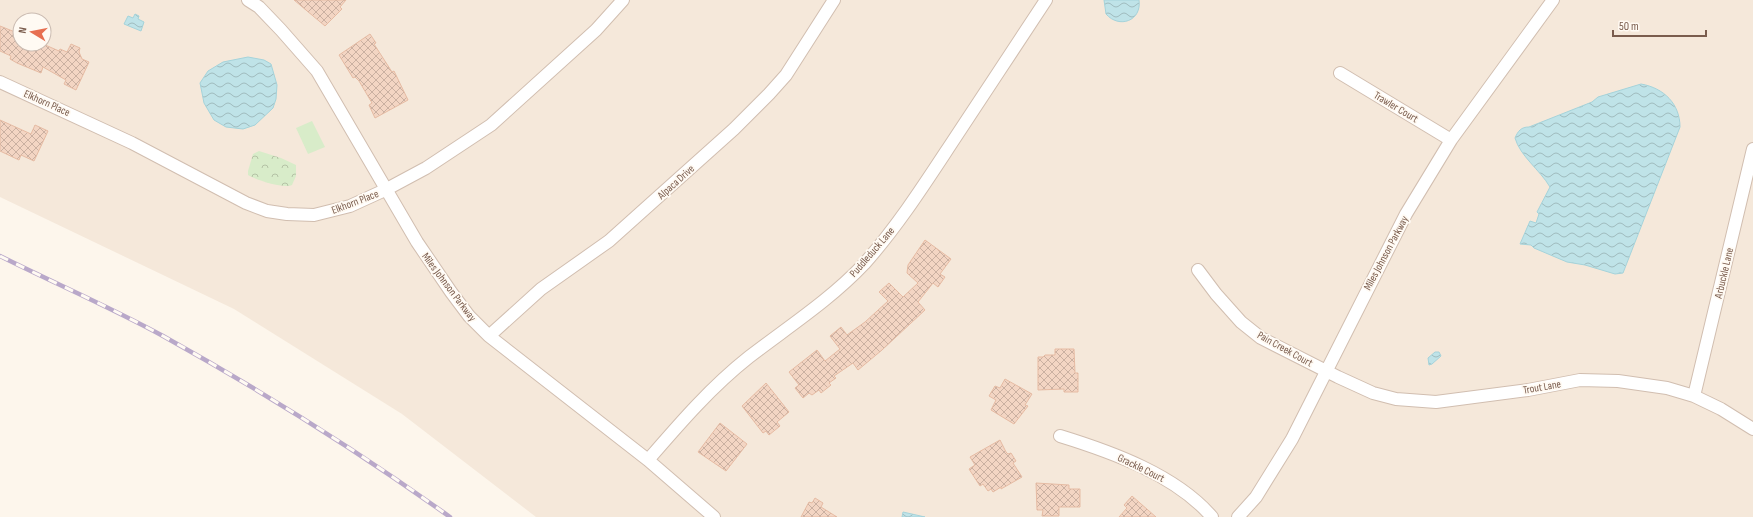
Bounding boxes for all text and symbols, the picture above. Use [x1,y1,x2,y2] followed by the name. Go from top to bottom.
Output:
[12,12,52,52] north arrow
[1613,12,1706,38] scale bar
[1619,19,1639,34] text: 50 m
[16,26,30,34] text: N
[22,87,72,119] street label: Elkhorn Place
[1371,89,1421,126] street label: Trawler Court
[654,162,697,203] street label: Alpaca Drive
[330,187,380,217] street label: Elkhorn Place
[1361,213,1411,292] street label: Miles Johnson Parkway
[847,224,897,280] street label: Puddleduck Lane
[1712,246,1736,301] street label: Arbuckle Lane
[419,250,479,324] street label: Miles Johnson Parkway
[1255,328,1316,370] street label: Pain Creek Court
[1522,377,1562,397] street label: Trout Lane
[1115,451,1167,485] street label: Grackle Court

